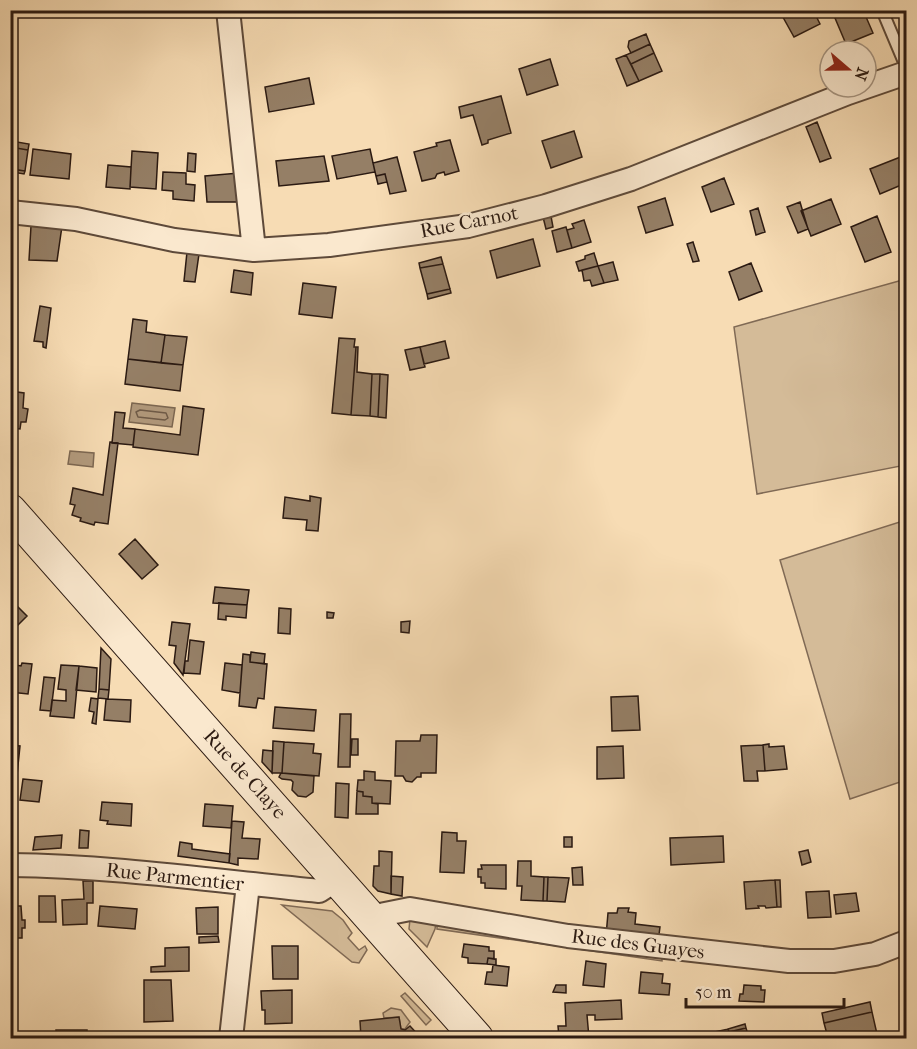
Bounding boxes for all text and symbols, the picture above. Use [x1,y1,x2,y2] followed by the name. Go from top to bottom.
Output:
[818,39,878,99] north arrow
[850,65,873,84] text: N
[418,201,520,243] street label: Rue Carnot
[199,724,291,824] street label: Rue de Claye
[105,858,246,896] street label: Rue Parmentier
[570,924,706,964] street label: Rue des Guayes
[686,971,844,1009] scale bar
[695,982,732,1003] text: 50 m

